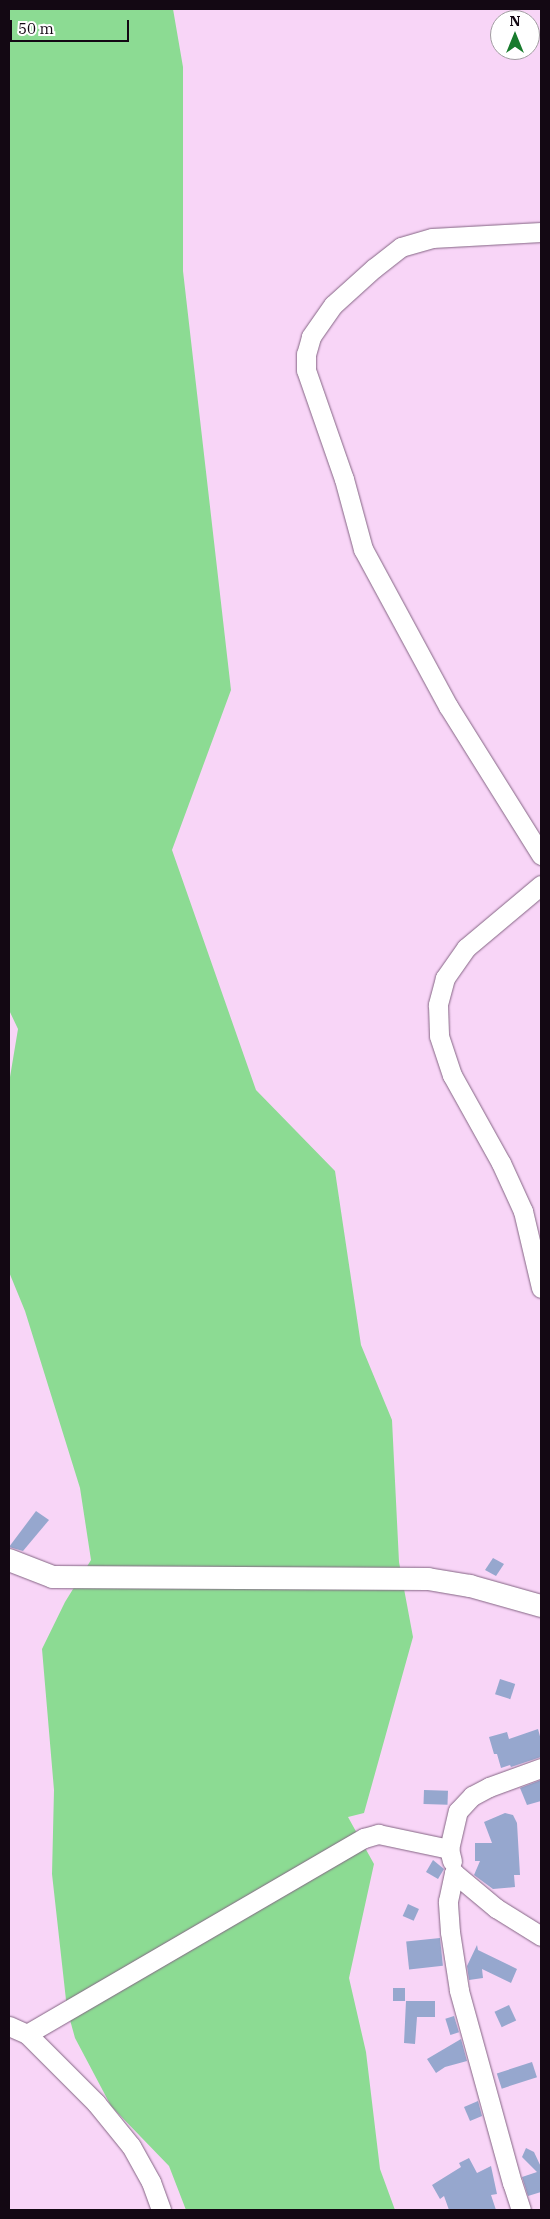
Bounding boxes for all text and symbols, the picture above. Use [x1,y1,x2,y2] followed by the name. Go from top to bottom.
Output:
[12,10,131,42] scale bar
[490,10,540,60] north arrow
[509,12,521,30] text: N
[18,19,54,38] text: 50 m

